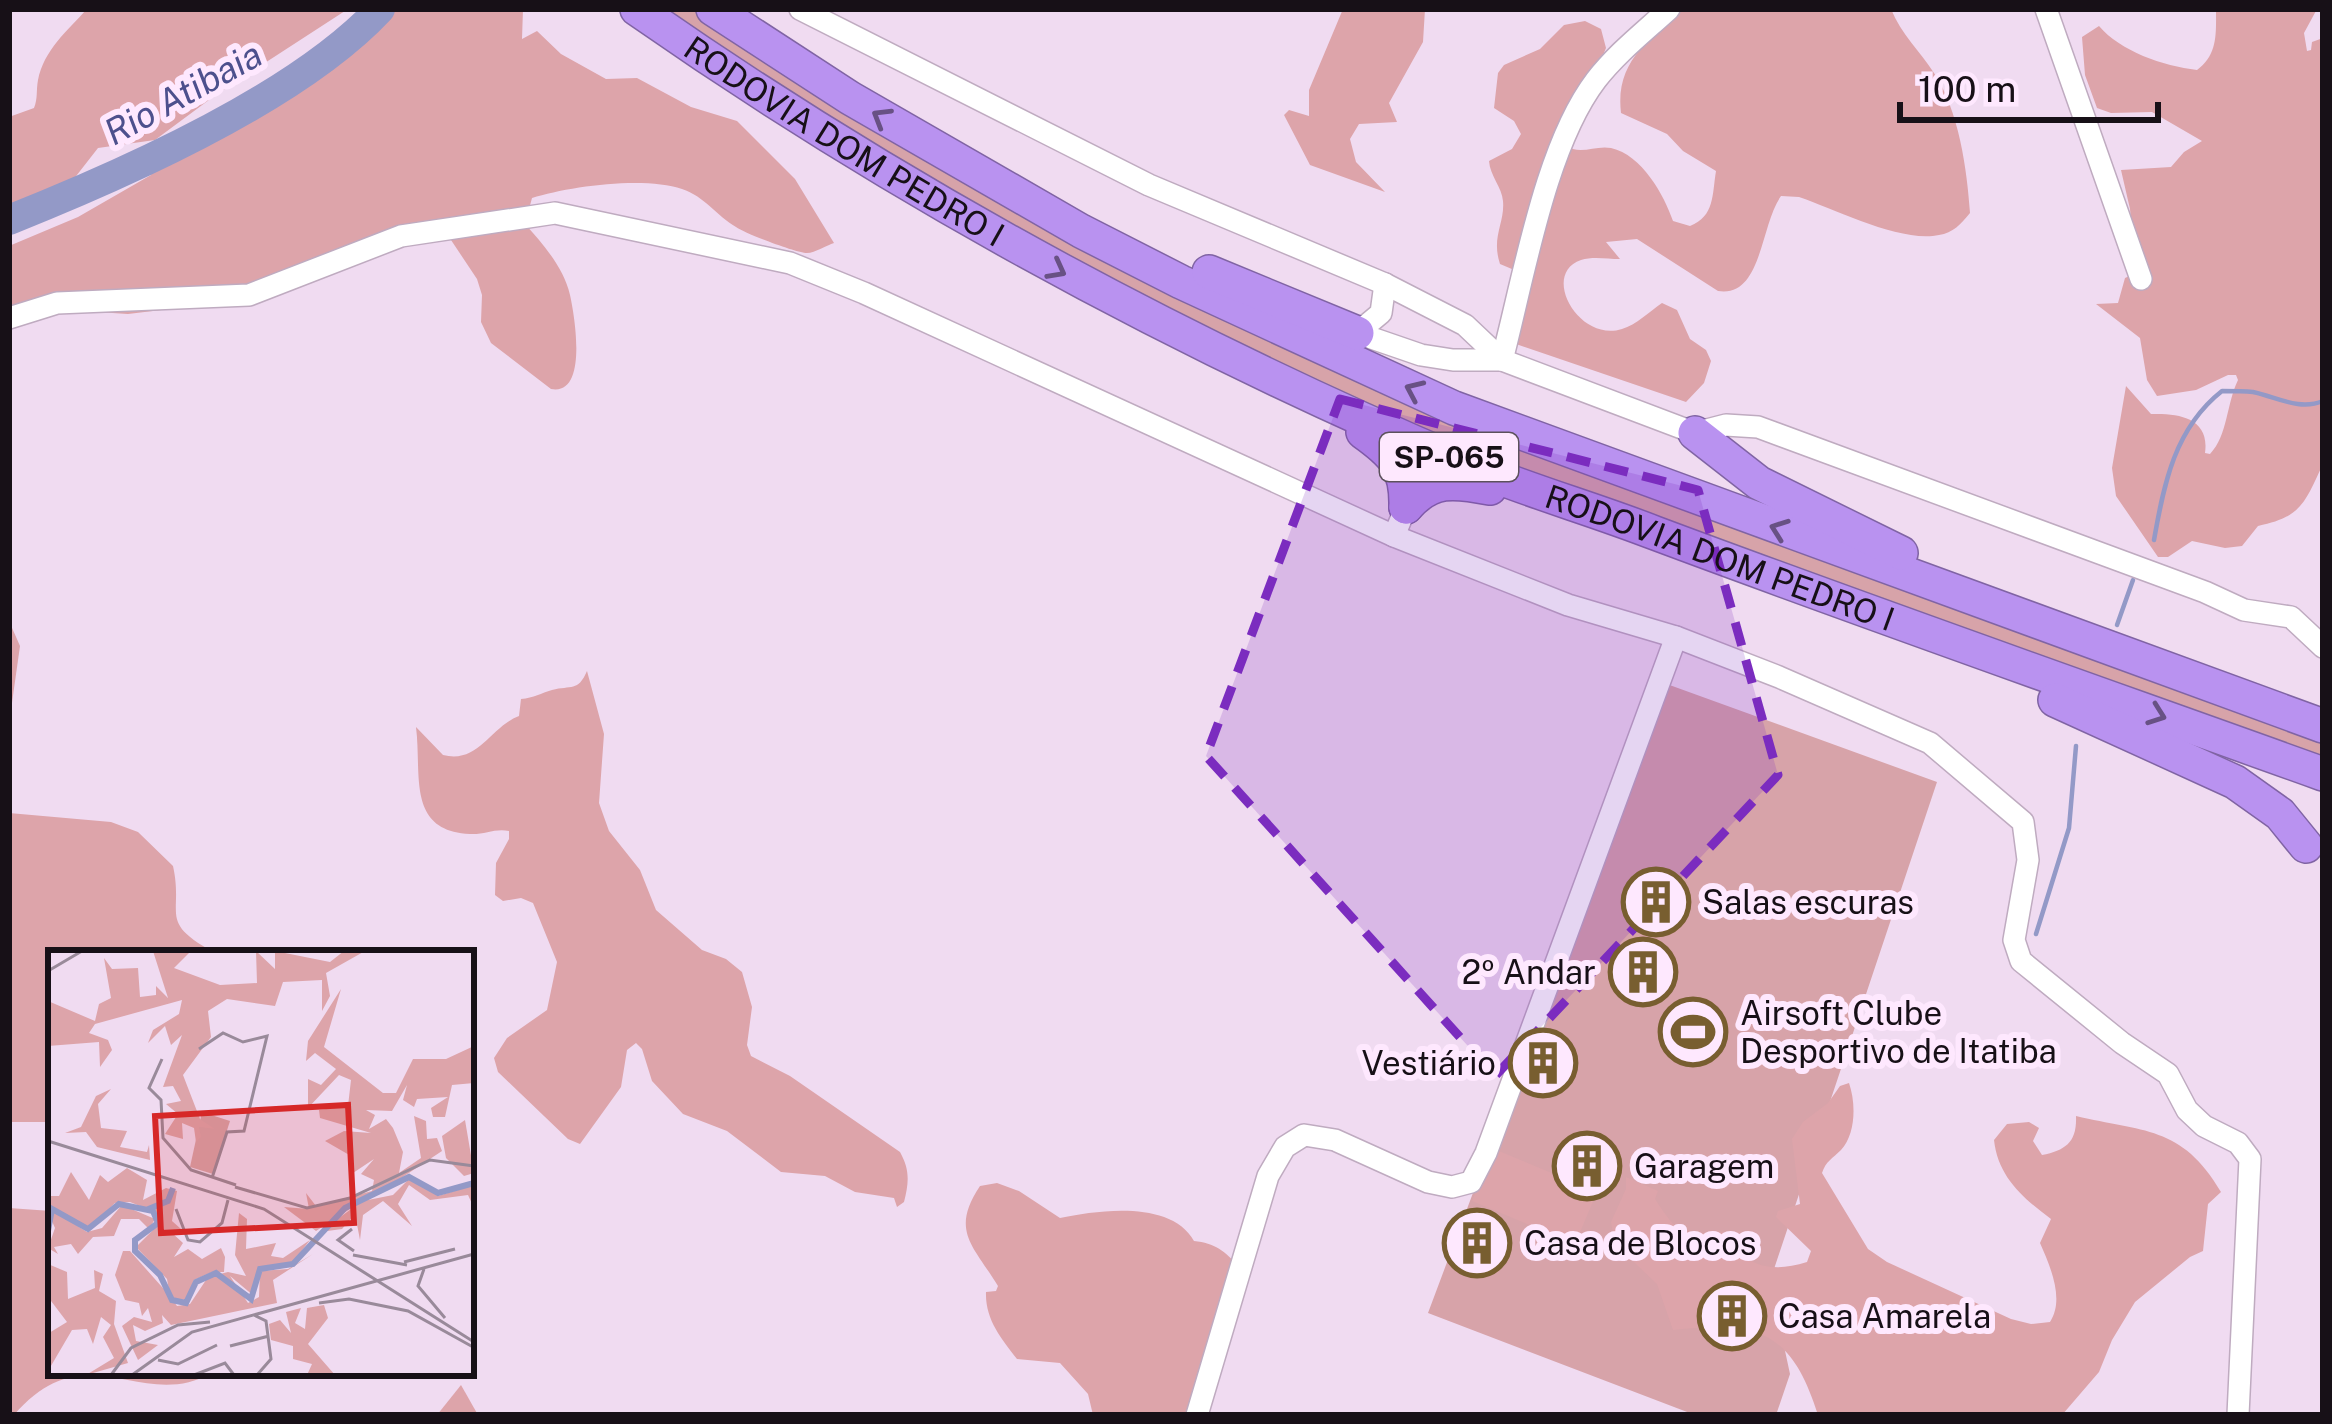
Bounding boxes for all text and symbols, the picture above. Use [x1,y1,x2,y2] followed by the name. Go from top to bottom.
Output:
[677,28,1011,254] street label: RODOVIA DOM PEDRO I
[97,33,269,153] water label: Rio Atibaia
[1900,48,2158,122] scale bar
[1918,68,2016,110] text: 100 m
[872,108,894,131] one-way arrow
[1045,255,1066,279] one-way arrow
[1405,381,1426,405] one-way arrow
[1380,433,1518,481] road number: SP-065
[1541,477,1900,638] street label: RODOVIA DOM PEDRO I
[1769,519,1790,543] one-way arrow
[2145,701,2166,725] one-way arrow
[1621,867,1691,937] building icon: Salas escuras
[1702,883,1914,921] place label: Salas escuras
[1608,937,1678,1007] building icon: 2º Andar
[48,950,474,1376] inset map
[1462,953,1596,991] place label: 2º Andar
[1740,994,2057,1070] place label: Airsoft Clube Desportivo de Itatiba
[1658,997,1728,1067] sports icon: Airsoft Clube Desportivo de Itatiba
[1508,1028,1578,1098] building icon: Vestiário
[1361,1044,1496,1082] place label: Vestiário
[1552,1131,1622,1201] building icon: Garagem
[1634,1147,1774,1185] place label: Garagem
[1442,1208,1512,1278] building icon: Casa de Blocos
[1524,1224,1756,1262] place label: Casa de Blocos
[1697,1281,1767,1351] building icon: Casa Amarela
[1778,1297,1991,1335] place label: Casa Amarela

